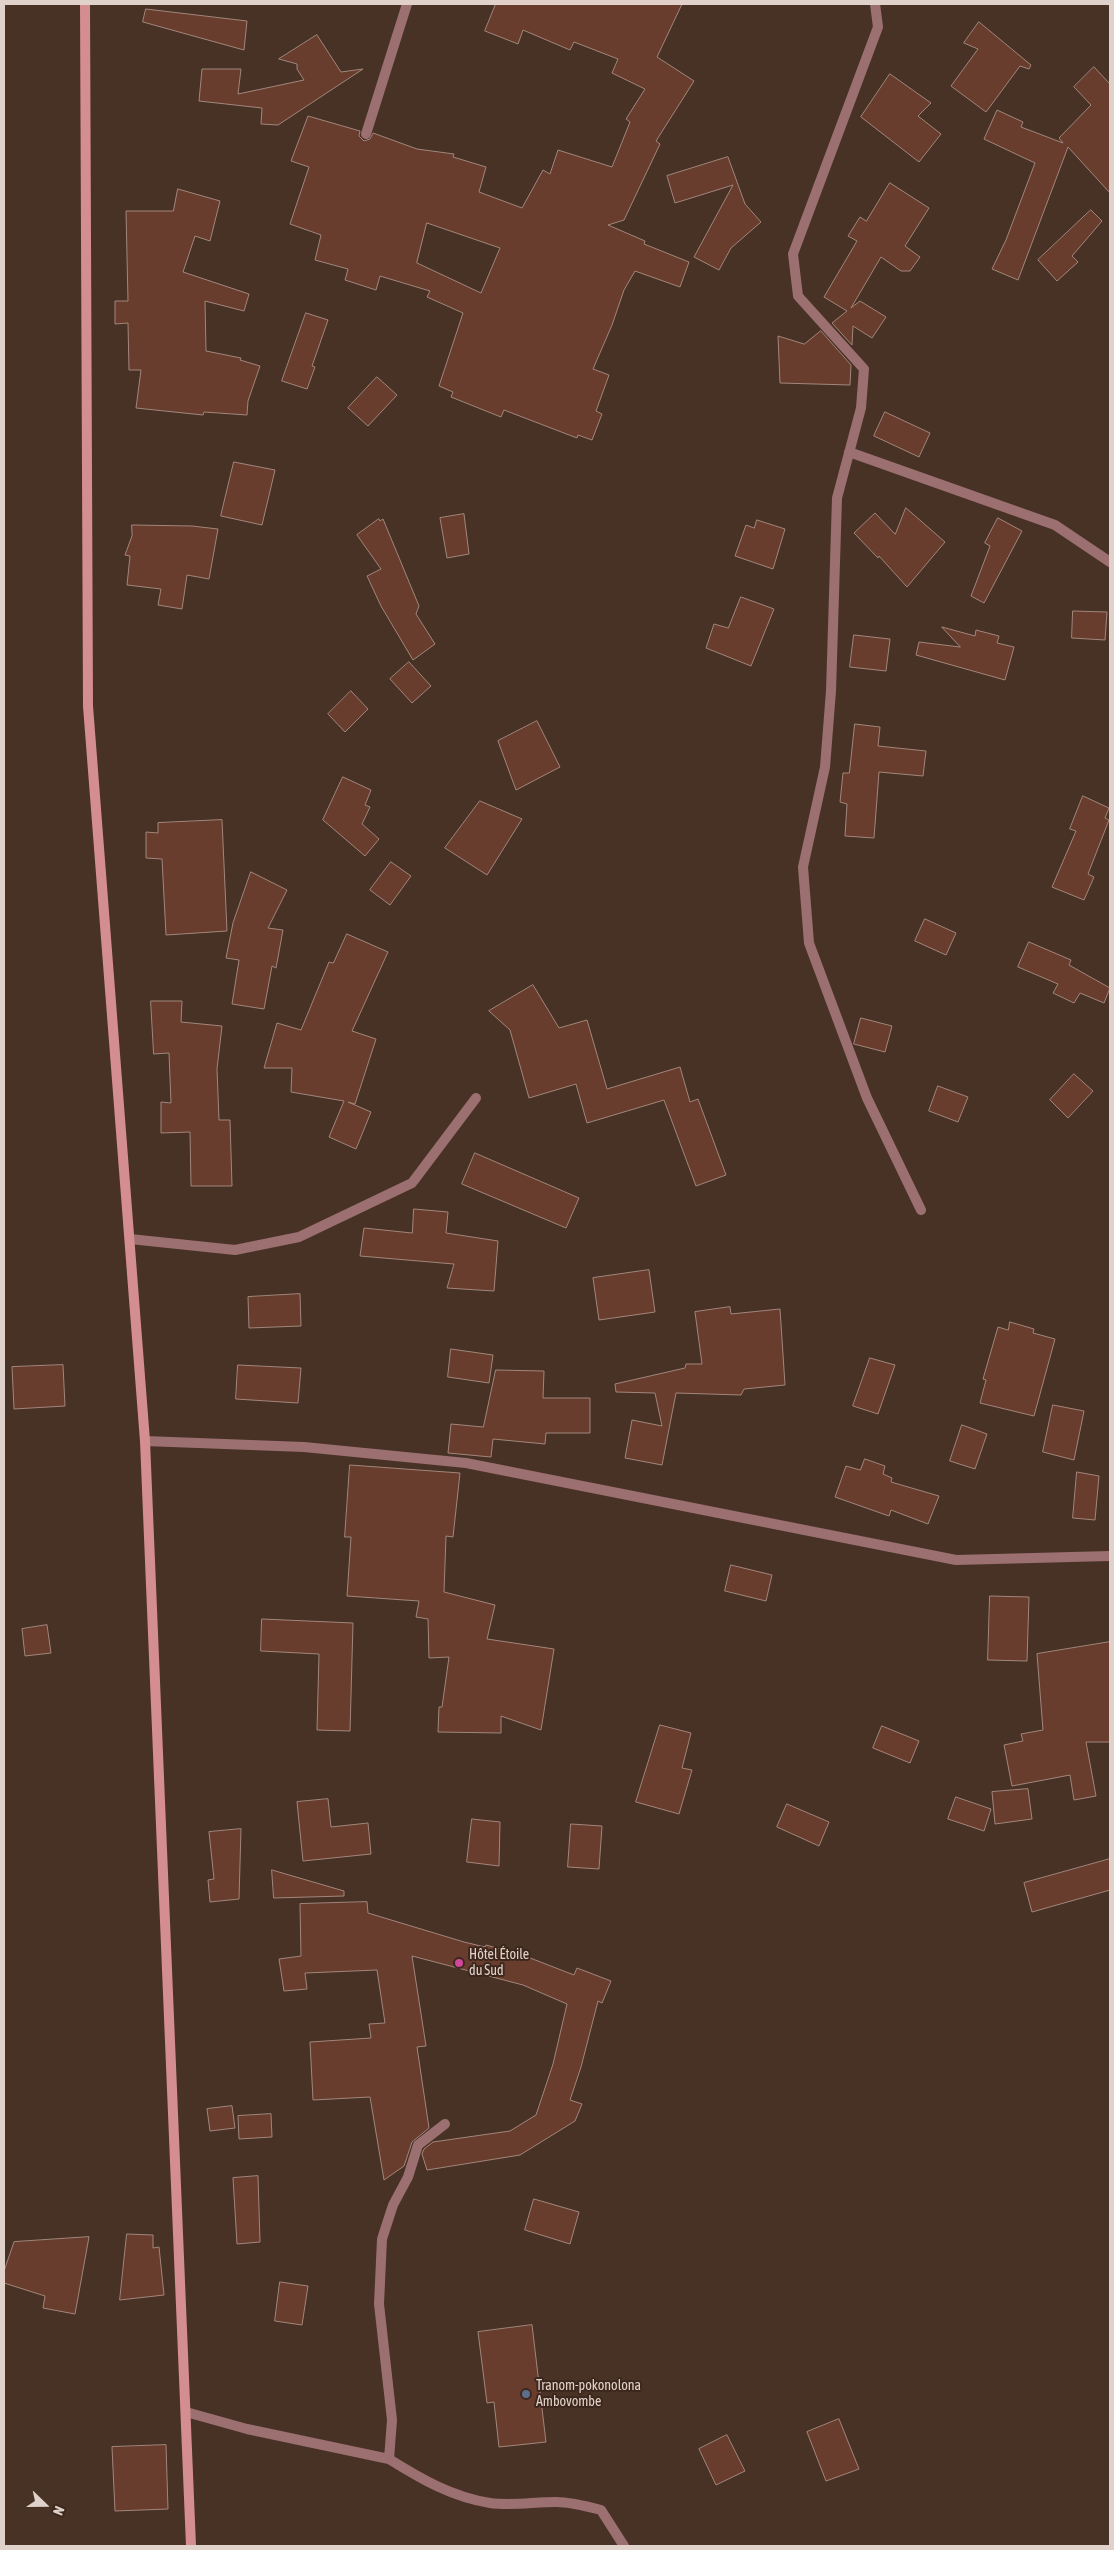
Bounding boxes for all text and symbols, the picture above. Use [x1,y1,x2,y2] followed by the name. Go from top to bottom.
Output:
[469,1947,529,1980] place label: Hôtel Étoile du Sud
[453,1957,465,1969] marker: Hôtel Étoile du Sud
[536,2378,641,2410] place label: Tranom-pokonolona Ambovombe
[520,2388,532,2400] marker: Tranom-pokonolona Ambovombe
[20,2480,70,2530] north arrow
[50,2504,68,2517] text: N

